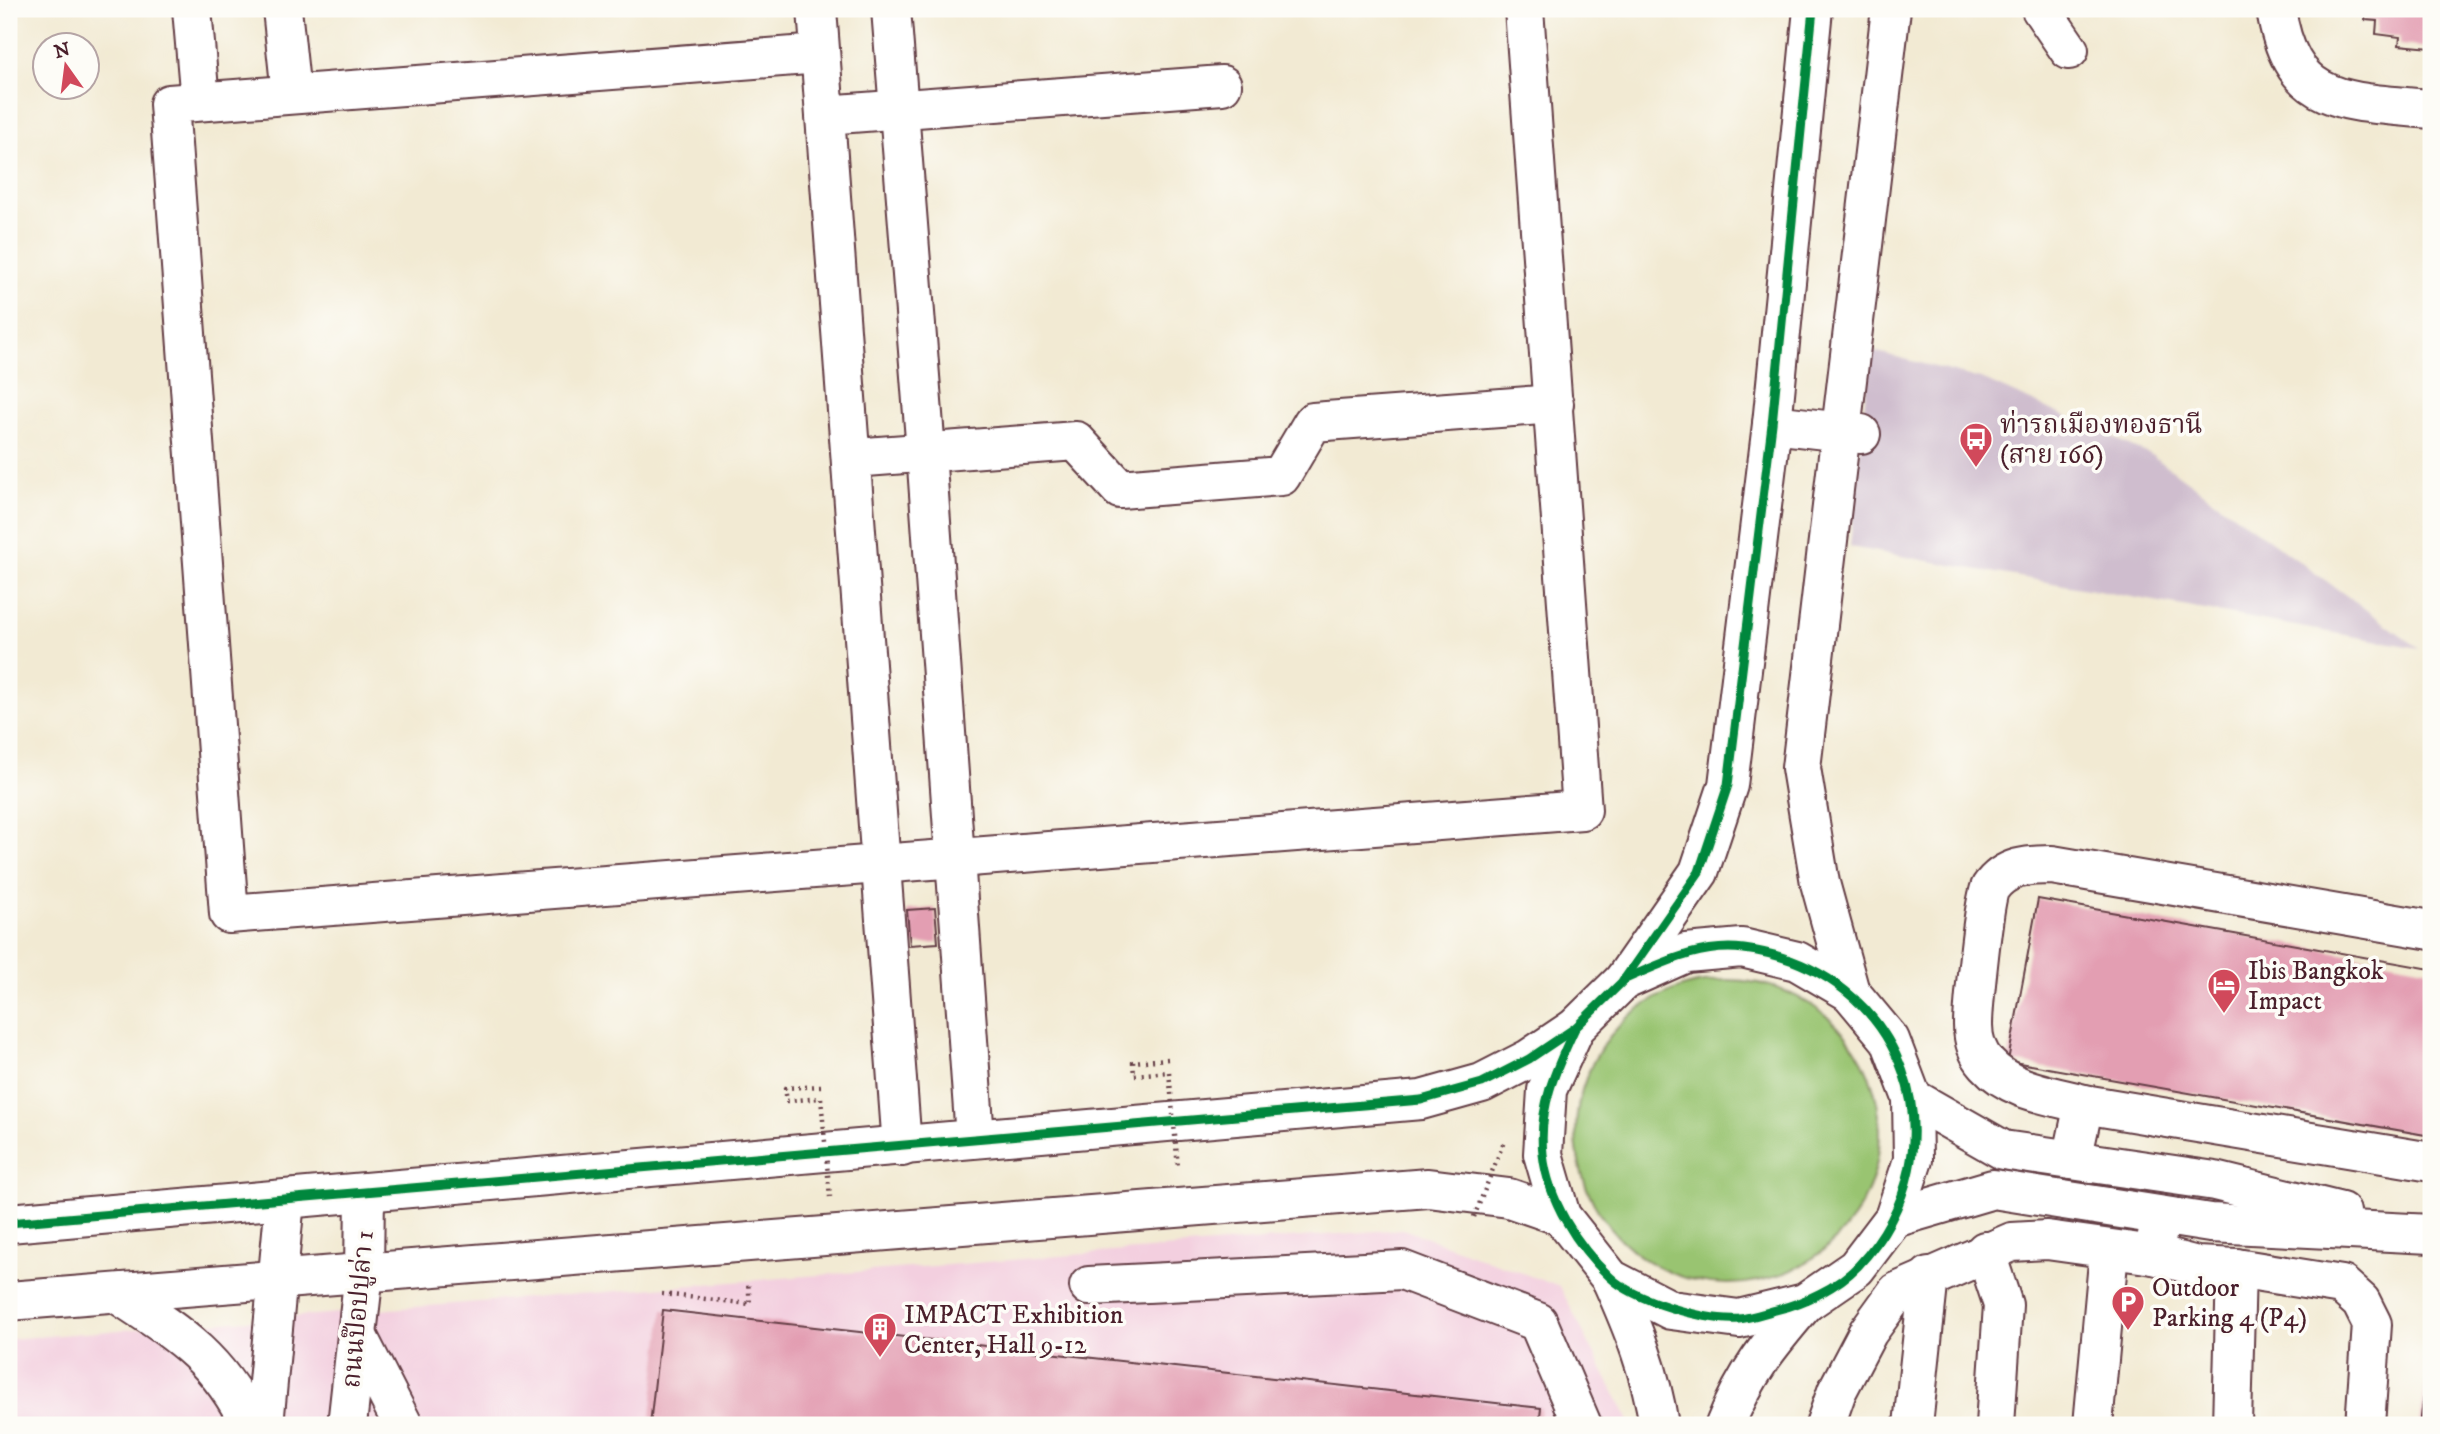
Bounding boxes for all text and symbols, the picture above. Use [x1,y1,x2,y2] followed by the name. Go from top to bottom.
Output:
[32,32,102,102] north arrow
[52,38,73,64] text: N
[2000,409,2202,472] place label: ท่ารถเมืองทองธานี (สาย 166)
[1957,420,1995,469] bus stop icon: ท่ารถเมืองทองธานี (สาย 166)
[2248,955,2384,1018] place label: Ibis Bangkok Impact
[2205,966,2243,1015] hotel icon: Ibis Bangkok Impact
[335,1229,382,1389] street label: ถนนป๊อปปูล่า 1
[2152,1272,2307,1335] place label: Outdoor Parking 4 (P4)
[2109,1283,2147,1332] parking icon: Outdoor Parking 4 (P4)
[904,1299,1124,1362] place label: IMPACT Exhibition Center, Hall 9-12
[861,1310,899,1359] building icon: IMPACT Exhibition Center, Hall 9-12

